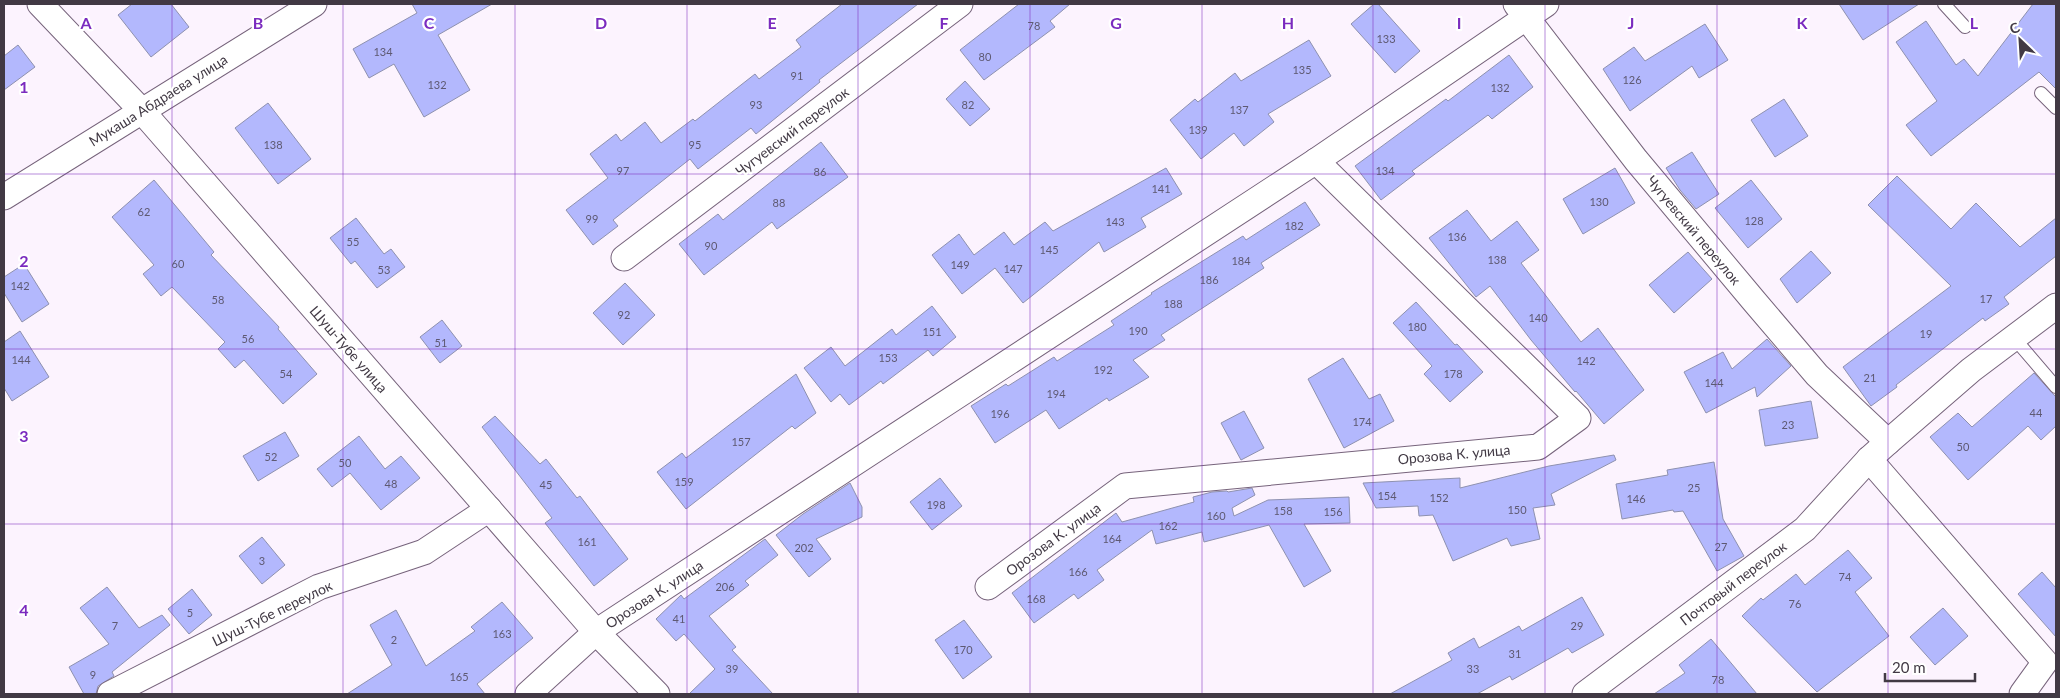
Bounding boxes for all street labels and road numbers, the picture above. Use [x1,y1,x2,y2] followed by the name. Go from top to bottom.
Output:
[86,50,230,150] street label: Мукаша Абдраева улица
[732,82,853,179] street label: Чугуевский переулок
[1643,172,1745,289] street label: Чугуевский переулок
[307,302,391,396] street label: Шуш-Тубе улица
[1397,441,1511,467] street label: Орозова К. улица
[1002,499,1104,579] street label: Орозова К. улица
[1676,537,1790,629] street label: Почтовый переулок
[602,556,706,632] street label: Орозова К. улица
[209,576,336,650] street label: Шуш-Тубе переулок

